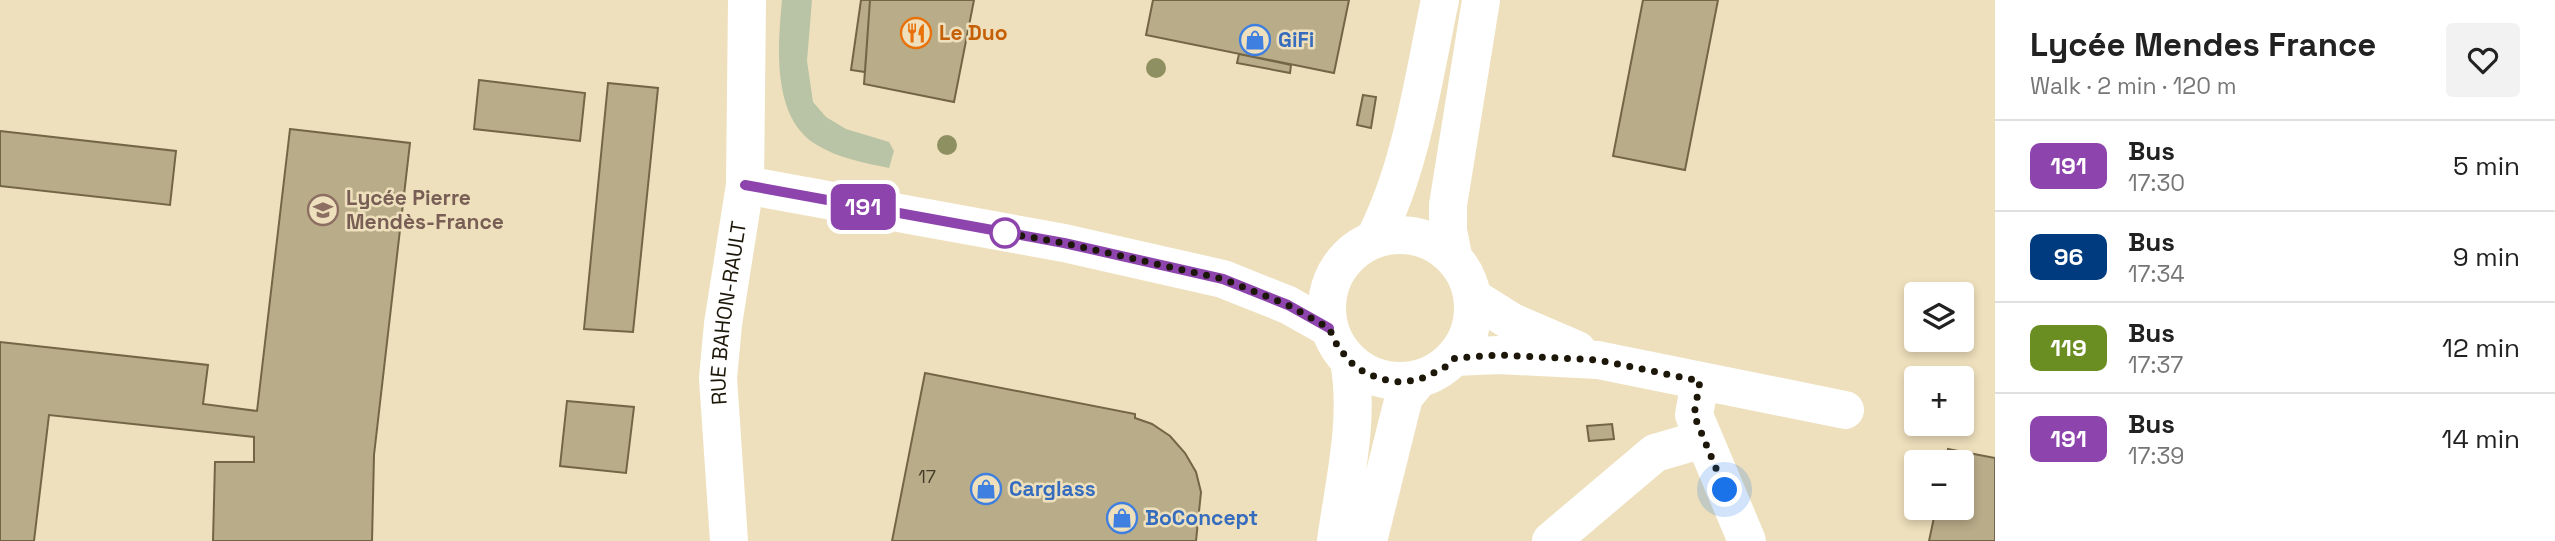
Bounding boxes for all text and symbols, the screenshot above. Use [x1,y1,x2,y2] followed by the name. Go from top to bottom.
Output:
[899,16,933,50] restaurant icon: Le Duo
[939,19,1008,46] place label: Le Duo
[1238,23,1272,57] shop icon: GiFi
[2446,23,2520,97] button: heart
[2030,24,2376,66] text: Lycée Mendes France
[1278,26,1314,53] place label: GiFi
[2030,71,2237,101] text: Walk · 2 min · 120 m
[2128,134,2175,168] text: Bus
[2453,149,2520,183] text: 5 min
[2050,150,2087,181] text: 191
[2128,168,2185,198] text: 17:30
[346,184,504,235] place label: Lycée Pierre Mendès-France
[823,184,903,230] line badge: 191
[845,191,881,222] text: 191
[306,193,340,227] school or university icon: Lycée Pierre Mendès-France
[990,218,1020,248] unlabelled marker
[704,219,752,406] street label: RUE BAHON-RAULT
[2128,225,2175,259] text: Bus
[2453,240,2520,274] text: 9 min
[2054,241,2083,272] text: 96
[2128,259,2185,289] text: 17:34
[1904,282,1974,520] map controls
[1904,282,1974,352] button: layers
[2128,316,2175,350] text: Bus
[2442,331,2520,365] text: 12 min
[2050,332,2087,363] text: 119
[2128,350,2183,380] text: 17:37
[1904,366,1974,436] button: +
[2128,407,2175,441] text: Bus
[2442,422,2520,456] text: 14 min
[2050,423,2087,454] text: 191
[2128,441,2184,471] text: 17:39
[1904,450,1974,520] button: −
[918,465,936,488] house number: 17
[969,472,1003,506] shop icon: Carglass
[1707,472,1742,507] your location
[1009,475,1096,502] place label: Carglass
[1105,501,1139,535] shop icon: BoConcept
[1145,504,1258,531] place label: BoConcept

